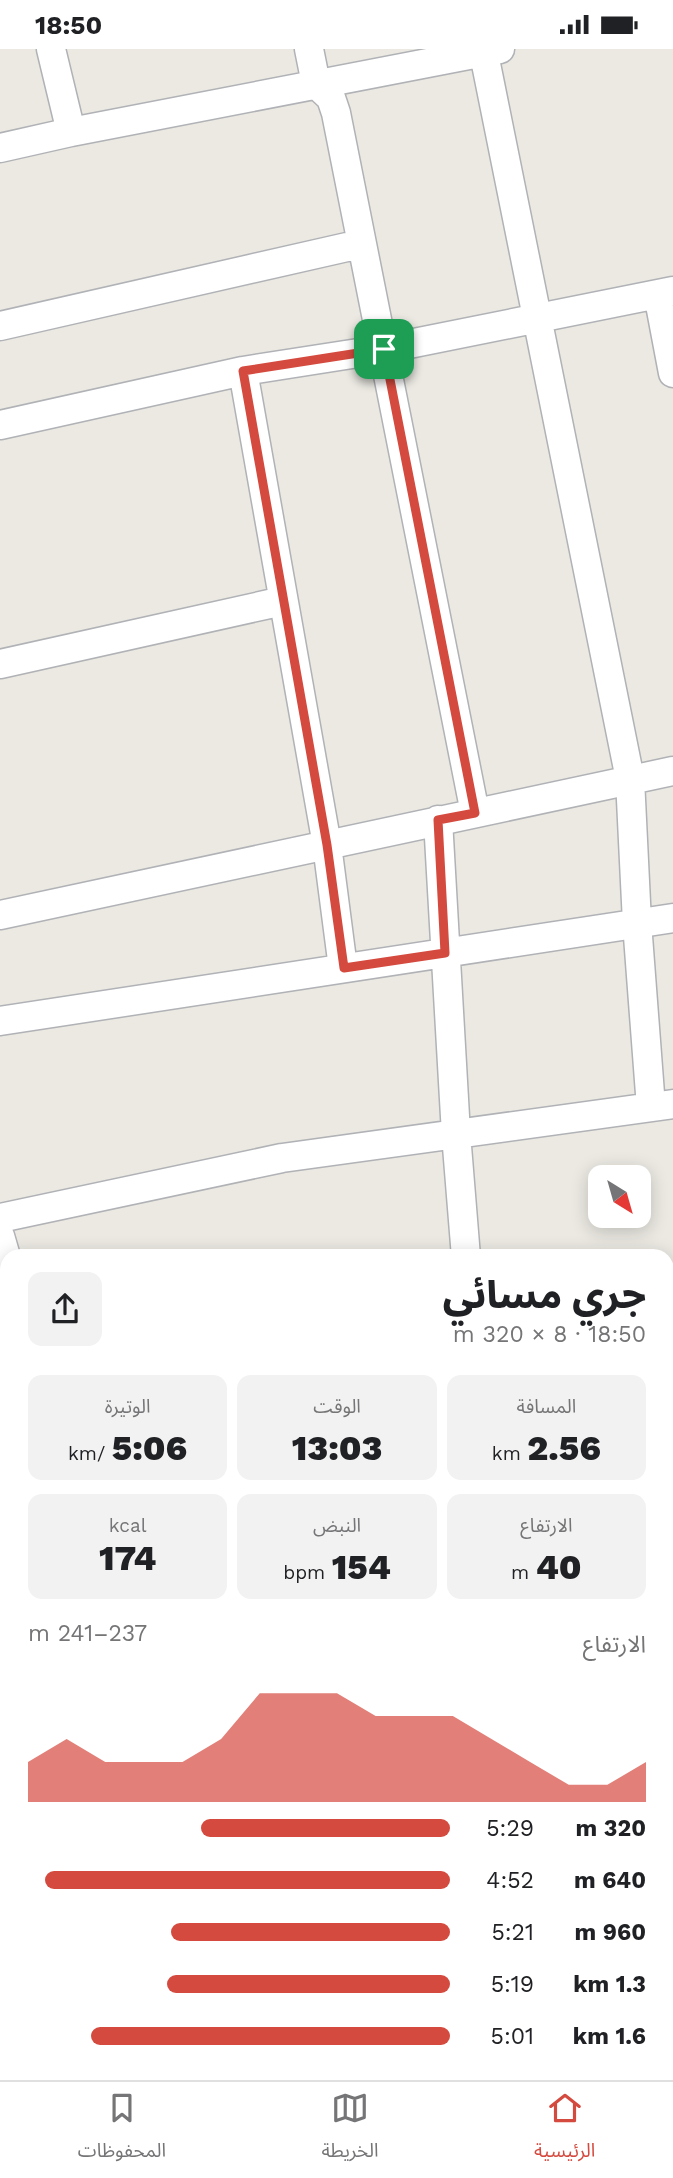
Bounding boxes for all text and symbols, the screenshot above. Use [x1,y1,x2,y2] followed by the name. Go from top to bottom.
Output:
[35,10,102,40] text: 18:50
[354,319,414,379] pin
[365,330,403,368] icon: arrive
[588,1165,651,1229] north arrow
[588,1165,651,1228] map controls
[28,1272,102,1346] button: share
[443,1273,646,1317] text: جري مسائي
[453,1321,646,1348] text: 18:50 · 8 × 320 m
[105,1395,151,1418] text: الوتيرة
[313,1395,361,1418] text: الوقت
[516,1395,576,1418] text: المسافة
[112,1427,187,1469] text: 5:06
[292,1427,382,1469] text: 13:03
[527,1427,601,1469] text: 2.56
[68,1442,112,1465] text: /km
[492,1442,527,1465] text: km
[109,1514,147,1537] text: kcal
[313,1514,361,1537] text: النبض
[520,1514,572,1537] text: الارتفاع
[99,1537,156,1579] text: 174
[332,1546,391,1588] text: 154
[536,1546,582,1588] text: 40
[283,1561,332,1584] text: bpm
[511,1561,536,1584] text: m
[28,1620,147,1647] text: 237–241 m
[583,1631,646,1658] text: الارتفاع
[486,1815,534,1842] text: 5:29
[576,1815,646,1842] text: 320 m
[486,1867,534,1894] text: 4:52
[574,1867,646,1894] text: 640 m
[491,1919,534,1946] text: 5:21
[575,1919,646,1946] text: 960 m
[491,1971,534,1998] text: 5:19
[573,1971,646,1998] text: 1.3 km
[491,2023,534,2050] text: 5:01
[573,2023,646,2050] text: 1.6 km
[78,2089,166,2171] tab: المحفوظات
[322,2089,379,2171] tab: الخريطة
[534,2089,595,2171] tab: الرئيسية

